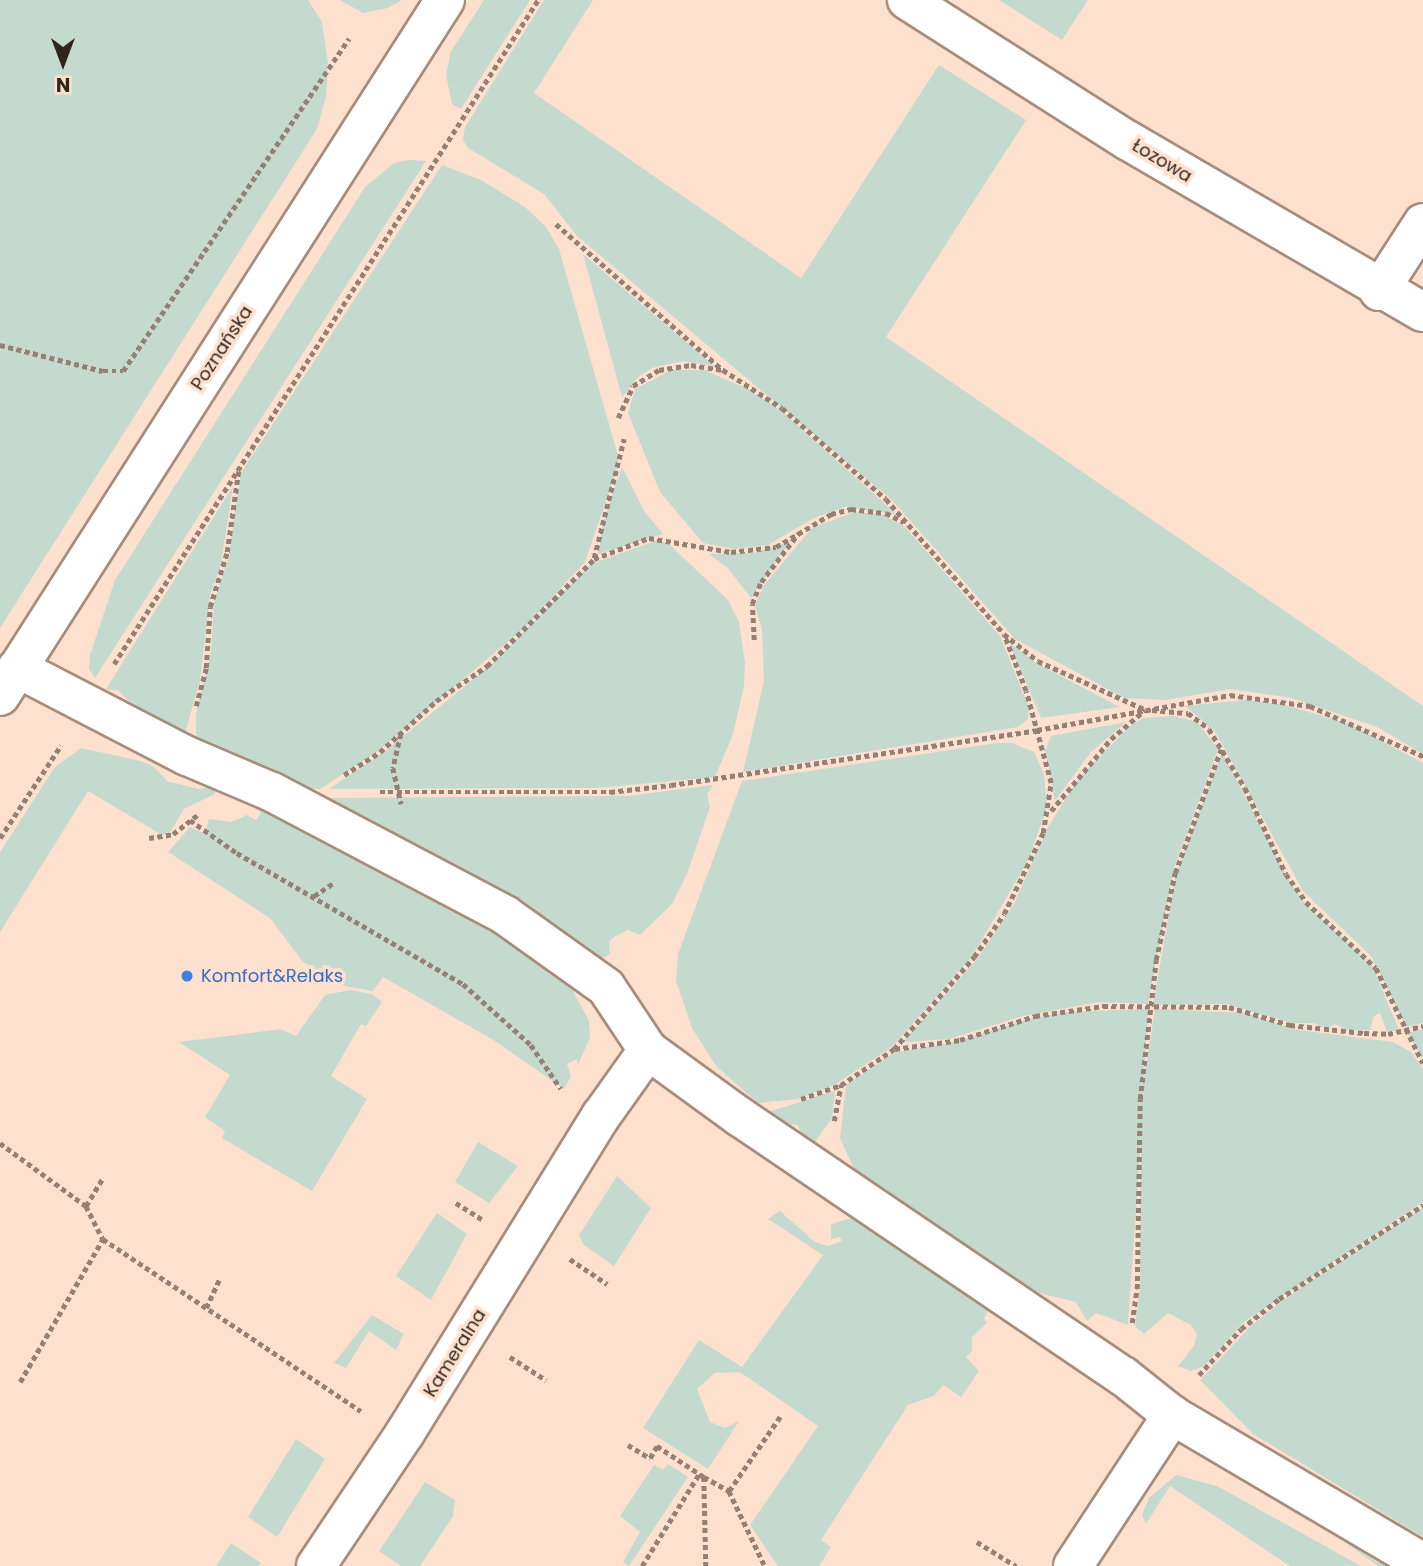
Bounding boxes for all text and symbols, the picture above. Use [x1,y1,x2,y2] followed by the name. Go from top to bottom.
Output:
[28,28,98,98] north arrow
[56,71,70,98] text: N
[1128,135,1196,187] street label: Łozowa
[187,302,257,394] street label: Poznańska
[201,965,343,987] place label: Komfort&Relaks
[179,968,195,984] marker: Komfort&Relaks
[419,1305,491,1401] street label: Kameralna

